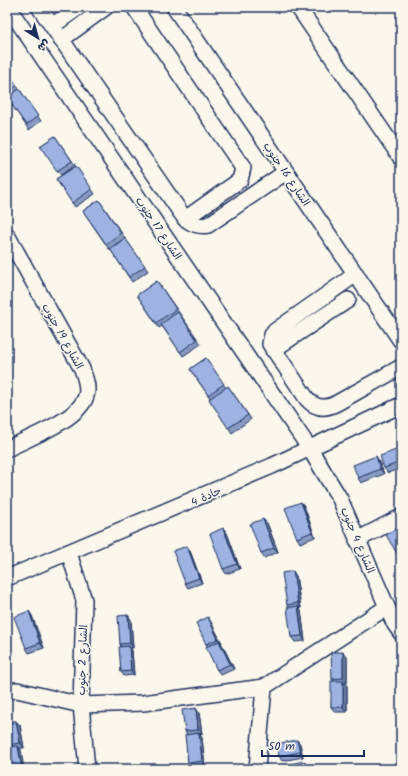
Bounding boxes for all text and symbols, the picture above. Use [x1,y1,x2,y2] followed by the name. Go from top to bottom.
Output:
[18,18,58,58] north arrow
[33,34,54,56] text: ش
[258,139,314,210] street label: الشارع 16 جنوب
[130,193,186,264] street label: الشارع 17 جنوب
[37,300,88,373] street label: الشارع 19 جنوب
[188,482,225,512] street label: جادة 4
[335,504,379,576] street label: الشارع 4 جنوب
[73,624,93,696] street label: الشارع 2 جنوب
[262,732,364,758] scale bar
[268,737,295,756] text: 50 m

